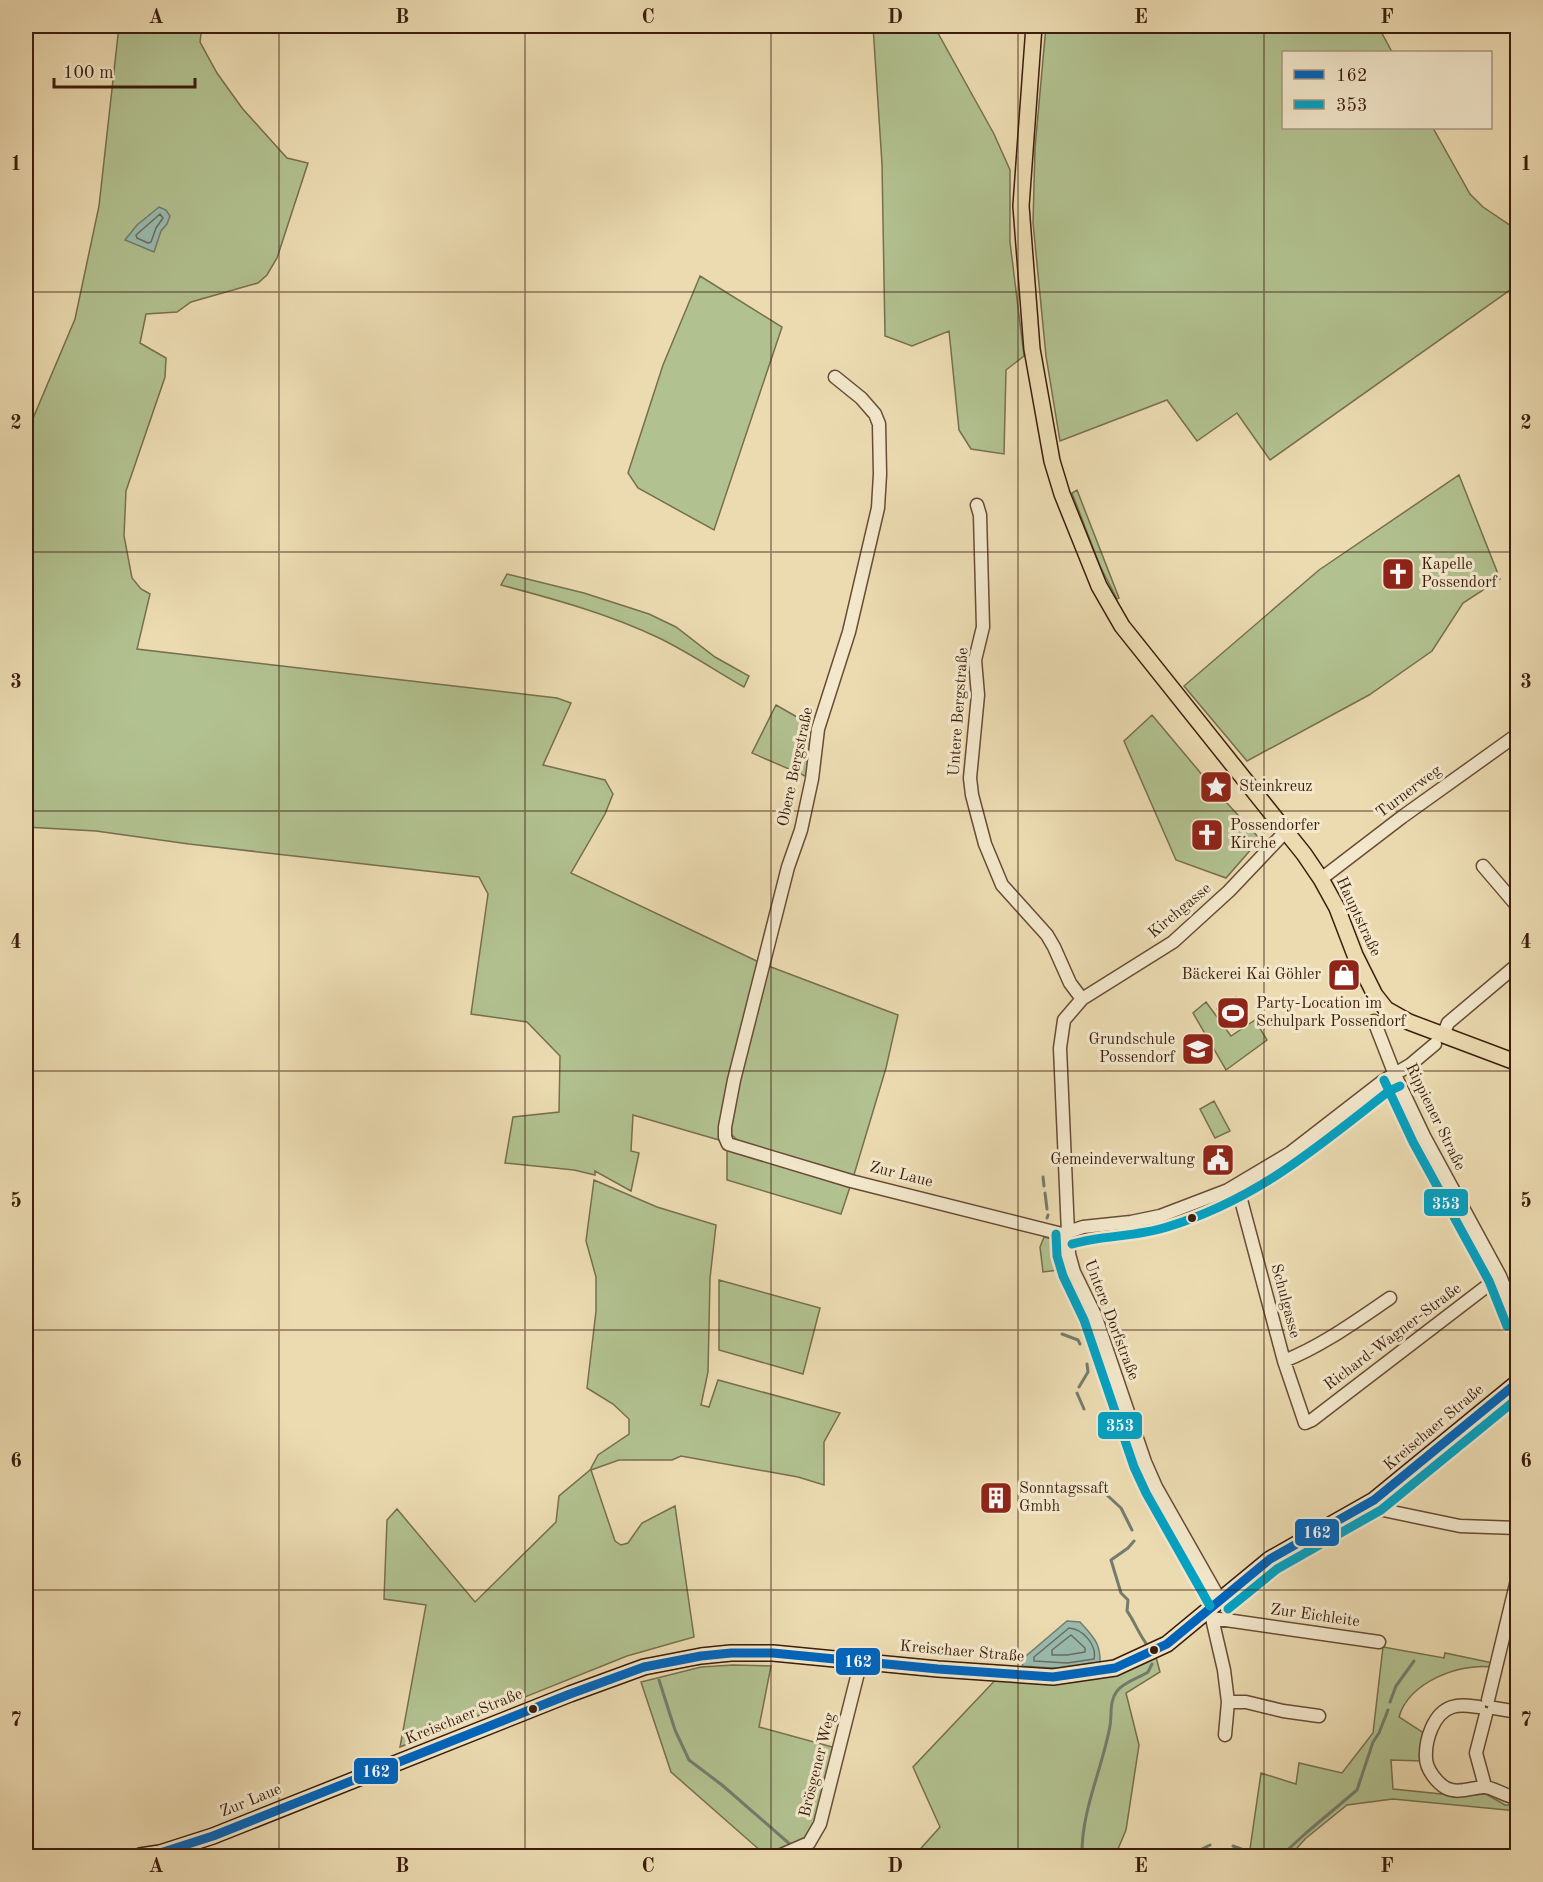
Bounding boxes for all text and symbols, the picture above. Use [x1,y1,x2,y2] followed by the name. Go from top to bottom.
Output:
[148,8,164,28] text: A
[395,8,409,28] text: B
[641,8,655,28] text: C
[887,8,903,28] text: D
[1134,8,1148,28] text: E
[1380,8,1394,28] text: F
[54,51,195,89] scale bar
[1282,51,1492,129] legend
[63,64,114,82] text: 100 m
[1336,67,1367,85] text: 162
[1336,97,1367,115] text: 353
[10,155,22,175] text: 1
[1520,155,1532,175] text: 1
[10,414,22,434] text: 2
[1520,414,1532,434] text: 2
[1380,556,1416,592] church icon: Kapelle Possendorf
[1421,557,1498,591] place label: Kapelle Possendorf
[947,647,971,777] street label: Untere Bergstraße
[10,673,22,693] text: 3
[1520,673,1532,693] text: 3
[776,706,816,828] street label: Obere Bergstraße
[1374,762,1445,821] street label: Turnerweg
[1198,769,1234,805] place icon: Steinkreuz
[1239,779,1313,795] place label: Steinkreuz
[1189,817,1225,853] church icon: Possendorfer Kirche
[1230,818,1320,852] place label: Possendorfer Kirche
[1333,875,1383,959] street label: Hauptstraße
[1146,880,1214,942] street label: Kirchgasse
[10,933,22,953] text: 4
[1520,933,1532,953] text: 4
[1326,957,1362,993] shop icon: Bäckerei Kai Göhler
[1181,967,1321,983] place label: Bäckerei Kai Göhler
[1215,995,1251,1031] sports icon: Party-Location im Schulpark Possendorf
[1256,996,1407,1030] place label: Party-Location im Schulpark Possendorf
[1180,1031,1216,1067] school or university icon: Grundschule Possendorf
[1089,1032,1176,1066] place label: Grundschule Possendorf
[1402,1061,1468,1173] street label: Rippiener Straße
[1200,1142,1236,1178] public building icon: Gemeindeverwaltung
[1050,1152,1195,1168] place label: Gemeindeverwaltung
[868,1159,934,1191] street label: Zur Laue
[1423,1188,1469,1217] line badge: 353
[10,1191,22,1212] text: 5
[1520,1191,1532,1212] text: 5
[1432,1197,1460,1213] text: 353
[1186,1212,1198,1224] unlabelled marker
[1081,1258,1141,1382] street label: Untere Dorfstraße
[1267,1262,1303,1340] street label: Schulgasse
[1322,1280,1464,1394] street label: Richard-Wagner-Straße
[1381,1382,1487,1474] street label: Kreischaer Straße
[1097,1411,1143,1440] line badge: 353
[1106,1419,1134,1435] text: 353
[10,1452,22,1472] text: 6
[1520,1452,1532,1472] text: 6
[978,1480,1014,1516] building icon: Sonntagssaft Gmbh
[1019,1481,1109,1515] place label: Sonntagssaft Gmbh
[1294,1518,1340,1547] line badge: 162
[1303,1526,1331,1542] text: 162
[1269,1602,1361,1630] street label: Zur Eichleite
[899,1639,1025,1665] street label: Kreischaer Straße
[1148,1644,1160,1656] unlabelled marker
[835,1647,881,1676] line badge: 162
[844,1655,872,1671] text: 162
[403,1686,525,1748] street label: Kreischaer Straße
[527,1703,539,1715] unlabelled marker
[10,1711,22,1731] text: 7
[797,1711,839,1819] street label: Brösgener Weg
[1520,1711,1532,1731] text: 7
[353,1757,399,1785] line badge: 162
[362,1765,390,1781] text: 162
[218,1781,284,1821] street label: Zur Laue
[148,1857,164,1877] text: A
[395,1857,409,1877] text: B
[641,1857,655,1877] text: C
[887,1857,903,1877] text: D
[1134,1857,1148,1877] text: E
[1380,1857,1394,1877] text: F

